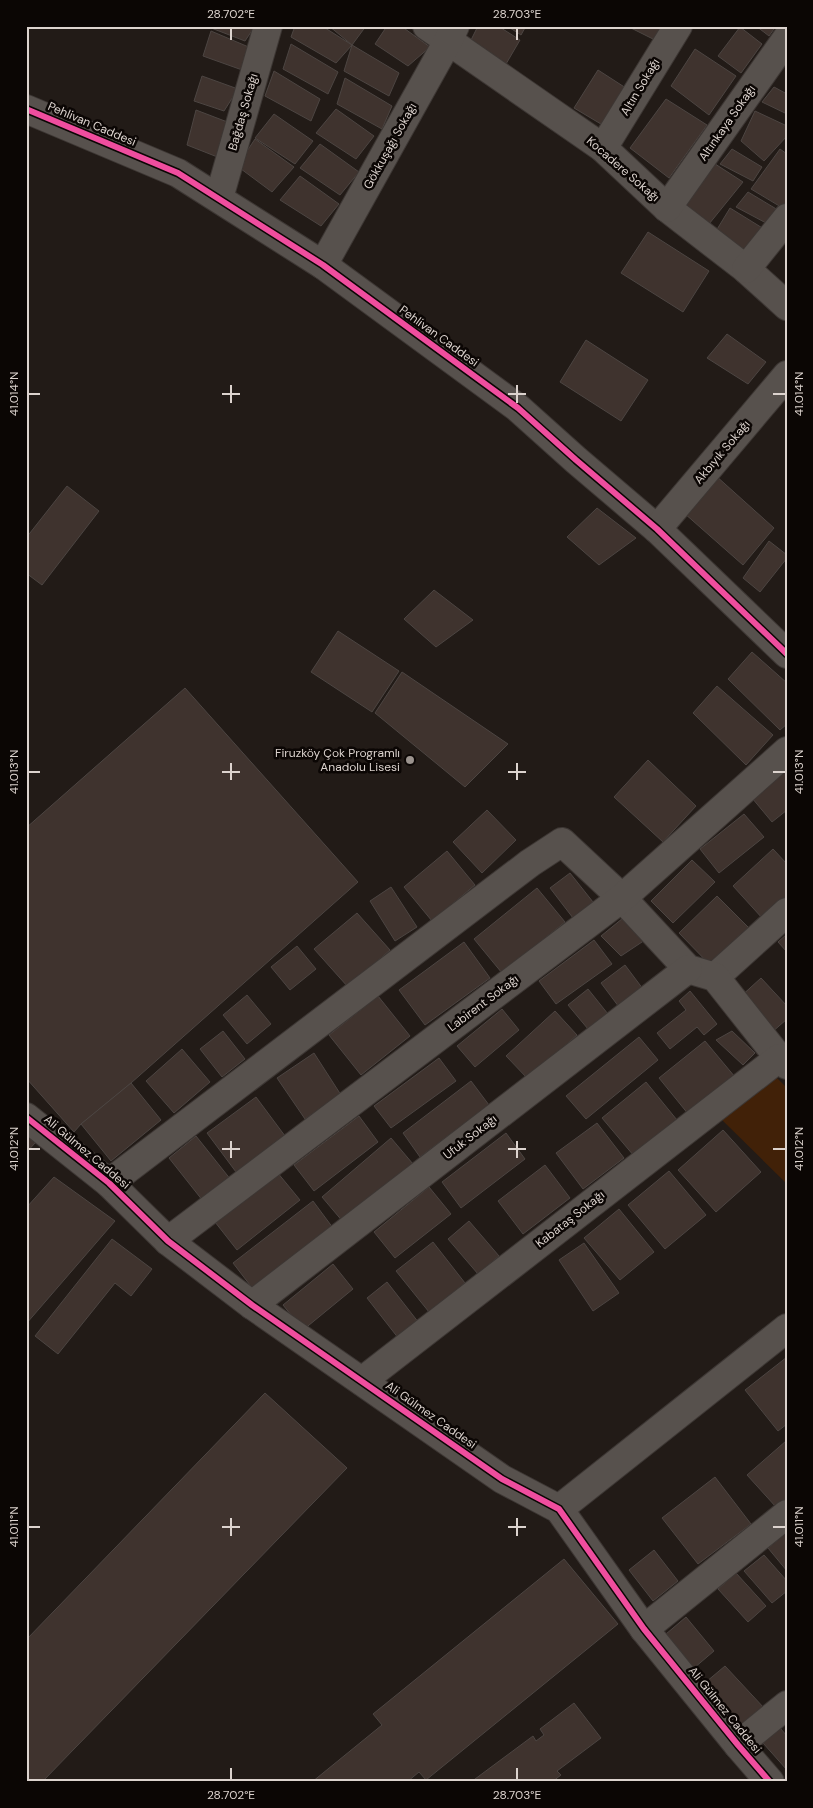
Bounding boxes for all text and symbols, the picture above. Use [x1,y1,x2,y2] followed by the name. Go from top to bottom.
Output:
[207,6,255,22] text: 28.702°E
[493,6,541,22] text: 28.703°E
[617,55,663,119] street label: Altın Sokağı
[224,72,262,152] street label: Bağdaş Sokağı
[695,82,759,164] street label: Altınkaya Sokağı
[45,98,139,150] street label: Pehlivan Caddesi
[360,100,420,192] street label: Gökkuşağı Sokağı
[583,133,663,205] street label: Kocadere Sokağı
[396,302,482,370] street label: Pehlivan Caddesi
[6,372,22,416] text: 41.014°N
[791,372,807,416] text: 41.014°N
[691,417,753,487] street label: Akbıyık Sokağı
[275,745,400,775] place label: Firuzköy Çok Programlı Anadolu Lisesi
[6,750,22,794] text: 41.013°N
[791,750,807,794] text: 41.013°N
[404,754,416,766] marker: Firuzköy Çok Programlı Anadolu Lisesi
[444,971,522,1035] street label: Labirent Sokağı
[41,1111,133,1193] street label: Ali Gülmez Caddesi
[440,1111,500,1163] street label: Ufuk Sokağı
[6,1127,22,1171] text: 41.012°N
[791,1127,807,1171] text: 41.012°N
[532,1187,608,1251] street label: Kabataş Sokağı
[382,1378,480,1452] street label: Ali Gülmez Caddesi
[6,1506,22,1548] text: 41.011°N
[791,1506,807,1548] text: 41.011°N
[685,1663,765,1757] street label: Ali Gülmez Caddesi
[207,1787,255,1803] text: 28.702°E
[493,1787,541,1803] text: 28.703°E

